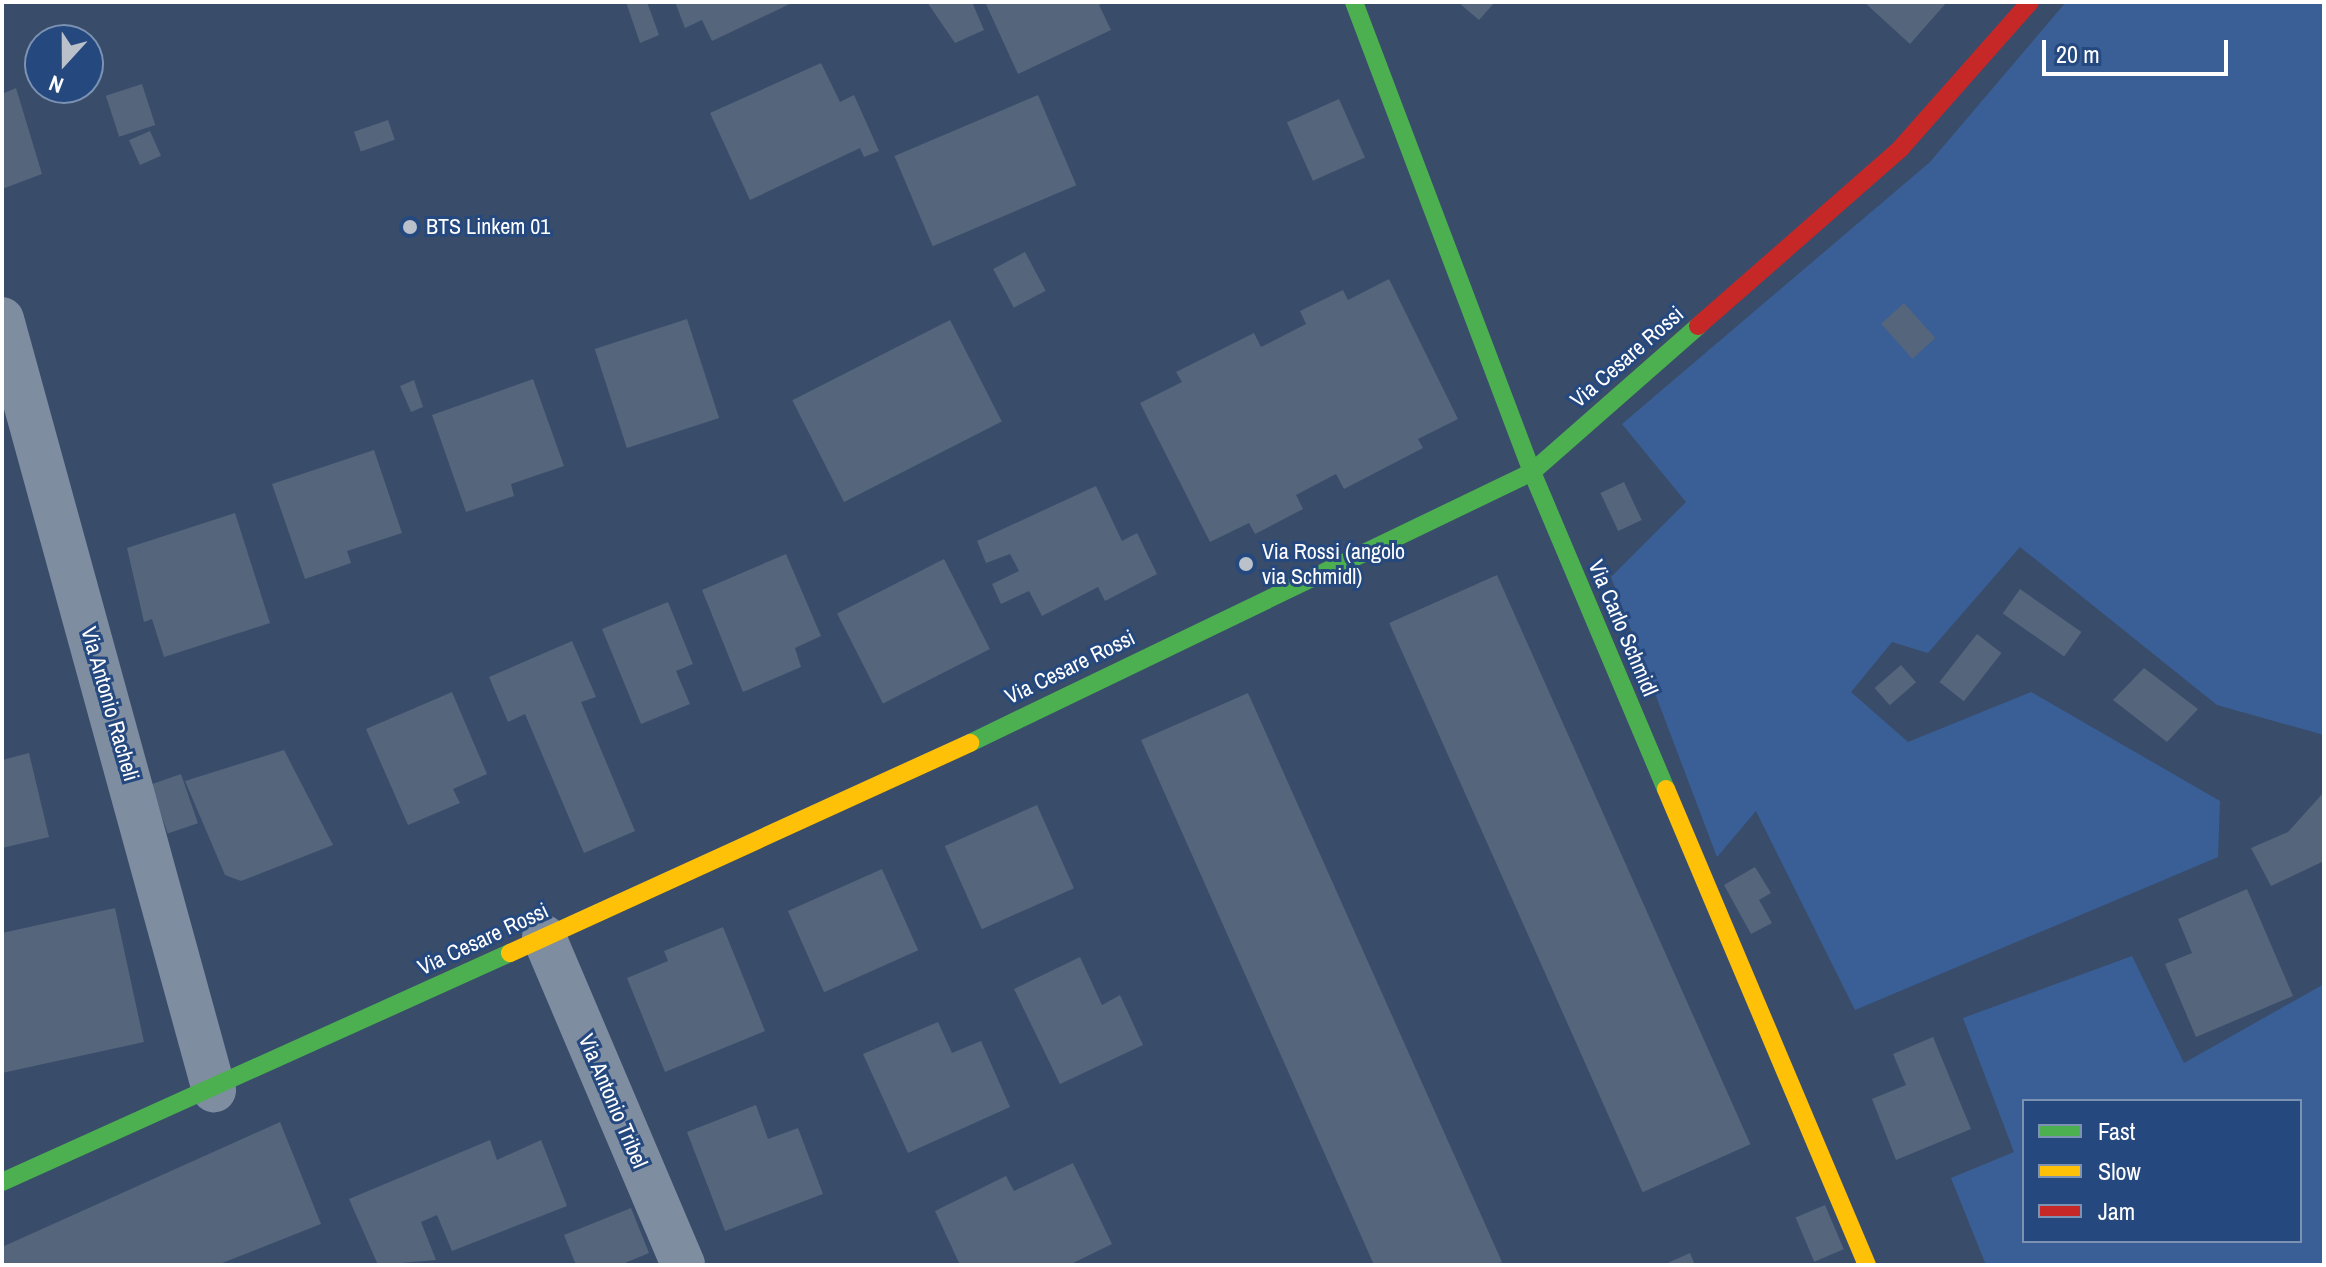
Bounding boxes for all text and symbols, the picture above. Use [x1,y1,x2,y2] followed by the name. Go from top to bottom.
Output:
[24,24,104,104] north arrow
[2046,24,2232,74] scale bar
[2056,38,2100,70] text: 20 m
[45,68,68,101] text: N
[426,214,550,240] place label: BTS Linkem 01
[401,218,419,236] marker: BTS Linkem 01
[1565,301,1689,413] street label: Via Cesare Rossi
[1262,538,1405,590] place label: Via Rossi (angolo via Schmidl)
[1237,555,1255,573] marker: Via Rossi (angolo via Schmidl)
[1583,556,1663,700] street label: Via Carlo Schmidl
[75,623,145,785] street label: Via Antonio Racheli
[1001,624,1139,710] street label: Via Cesare Rossi
[413,897,553,981] street label: Via Cesare Rossi
[573,1029,653,1173] street label: Via Antonio Tribel
[2022,1099,2302,1243] legend
[2098,1115,2135,1147] text: Fast
[2098,1155,2141,1187] text: Slow
[2098,1195,2135,1227] text: Jam

